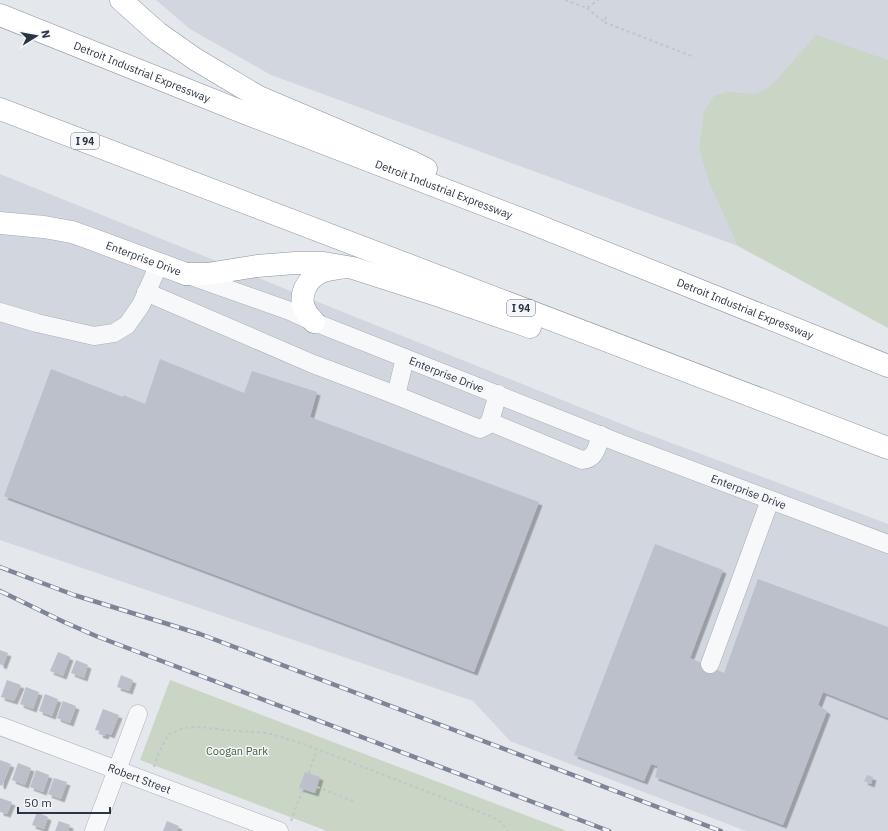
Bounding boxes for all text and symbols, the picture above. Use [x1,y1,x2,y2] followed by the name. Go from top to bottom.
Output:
[16,16,56,56] north arrow
[38,29,53,39] text: N
[72,38,213,106] street label: Detroit Industrial Expressway
[71,133,99,149] road number: I 94
[373,157,515,222] street label: Detroit Industrial Expressway
[104,238,183,279] street label: Enterprise Drive
[675,275,816,343] street label: Detroit Industrial Expressway
[507,300,535,316] road number: I 94
[407,353,486,396] street label: Enterprise Drive
[709,471,788,512] street label: Enterprise Drive
[206,744,268,758] park label: Coogan Park
[106,760,173,797] street label: Robert Street
[18,789,110,815] scale bar
[24,795,52,810] text: 50 m

